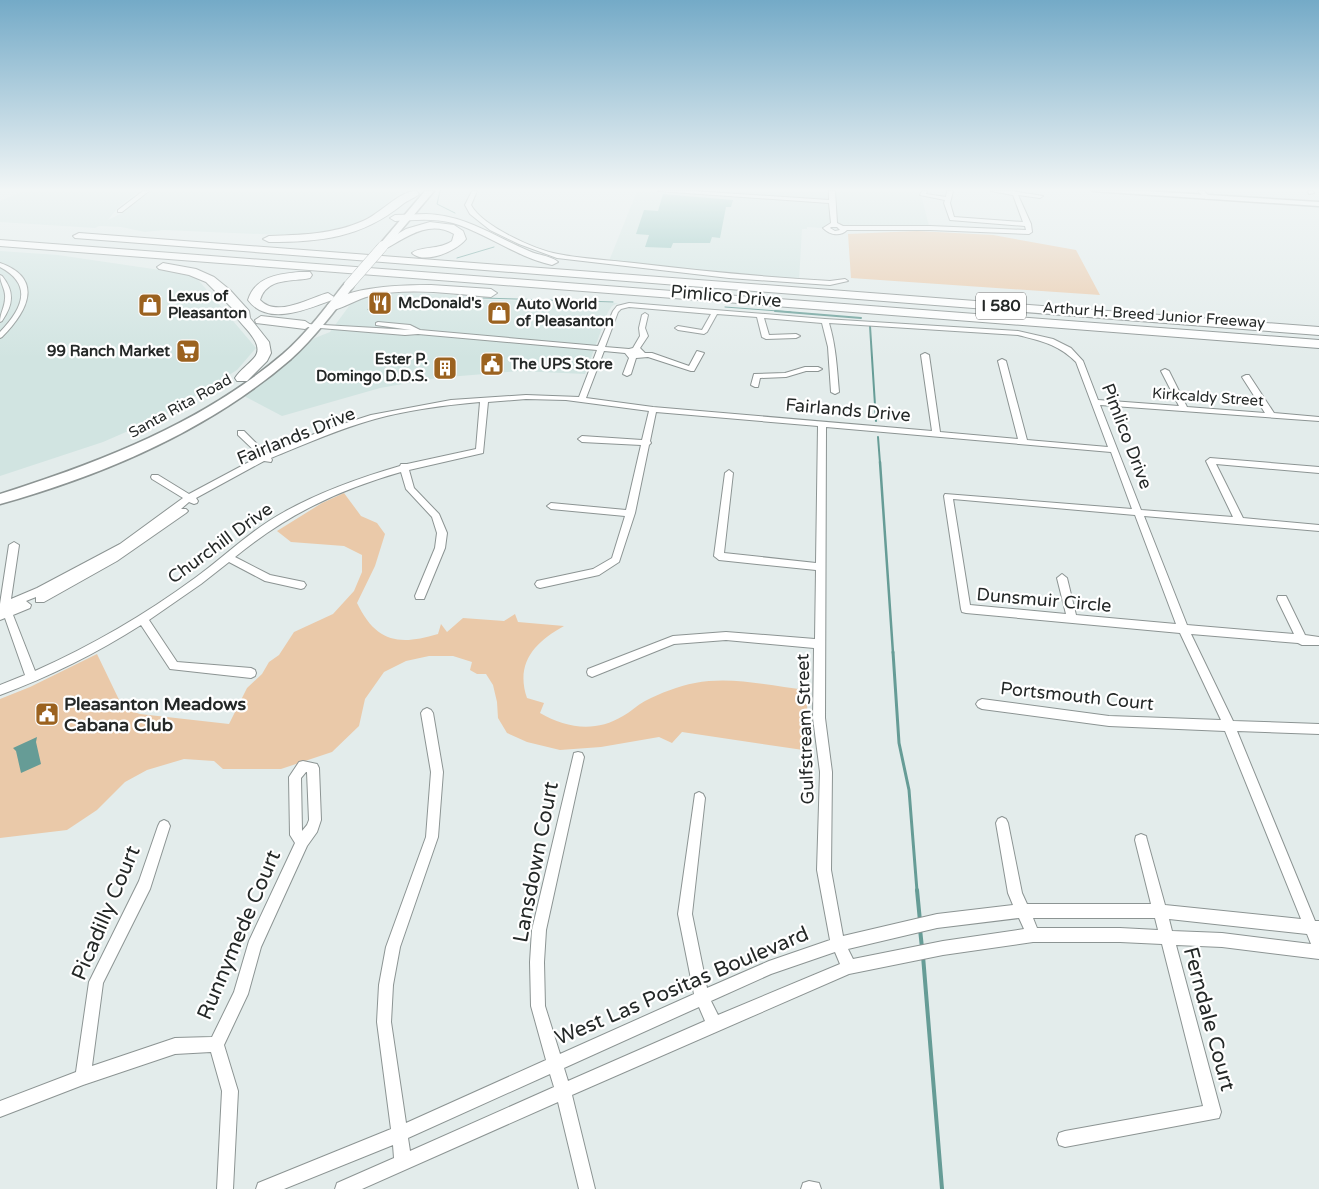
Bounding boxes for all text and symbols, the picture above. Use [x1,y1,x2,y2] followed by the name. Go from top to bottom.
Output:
[670,280,782,312] street label: Pimlico Drive
[168,287,247,322] place label: Lexus of Pleasanton
[367,290,393,316] restaurant icon: McDonald's
[137,292,163,318] shop icon: Lexus of Pleasanton
[976,292,1026,320] road number: I 580
[398,294,482,312] place label: McDonald's
[516,295,614,330] place label: Auto World of Pleasanton
[1042,298,1266,332] street label: Arthur H. Breed Junior Freeway
[486,300,512,326] shop icon: Auto World of Pleasanton
[175,338,201,364] supermarket icon: 99 Ranch Market
[47,342,170,360] place label: 99 Ranch Market
[316,350,428,386] place label: Ester P. Domingo D.D.S.
[479,351,505,377] public building icon: The UPS Store
[432,355,458,381] building icon: Ester P. Domingo D.D.S.
[509,355,613,373] place label: The UPS Store
[125,370,235,442] street label: Santa Rita Road
[1097,380,1157,492] street label: Pimlico Drive
[1151,384,1265,410] street label: Kirkcaldy Street
[784,394,912,426] street label: Fairlands Drive
[234,402,358,470] street label: Fairlands Drive
[163,498,277,588] street label: Churchill Drive
[976,583,1112,617] street label: Dunsmuir Circle
[791,653,819,805] street label: Gulfstream Street
[999,677,1155,715] street label: Portsmouth Court
[64,693,246,736] place label: Pleasanton Meadows Cabana Club
[34,701,60,727] public building icon: Pleasanton Meadows Cabana Club
[508,779,564,945] street label: Lansdown Court
[66,842,146,984] street label: Picadilly Court
[192,846,286,1024] street label: Runnymede Court
[551,921,813,1051] street label: West Las Positas Boulevard
[1178,944,1240,1094] street label: Ferndale Court

